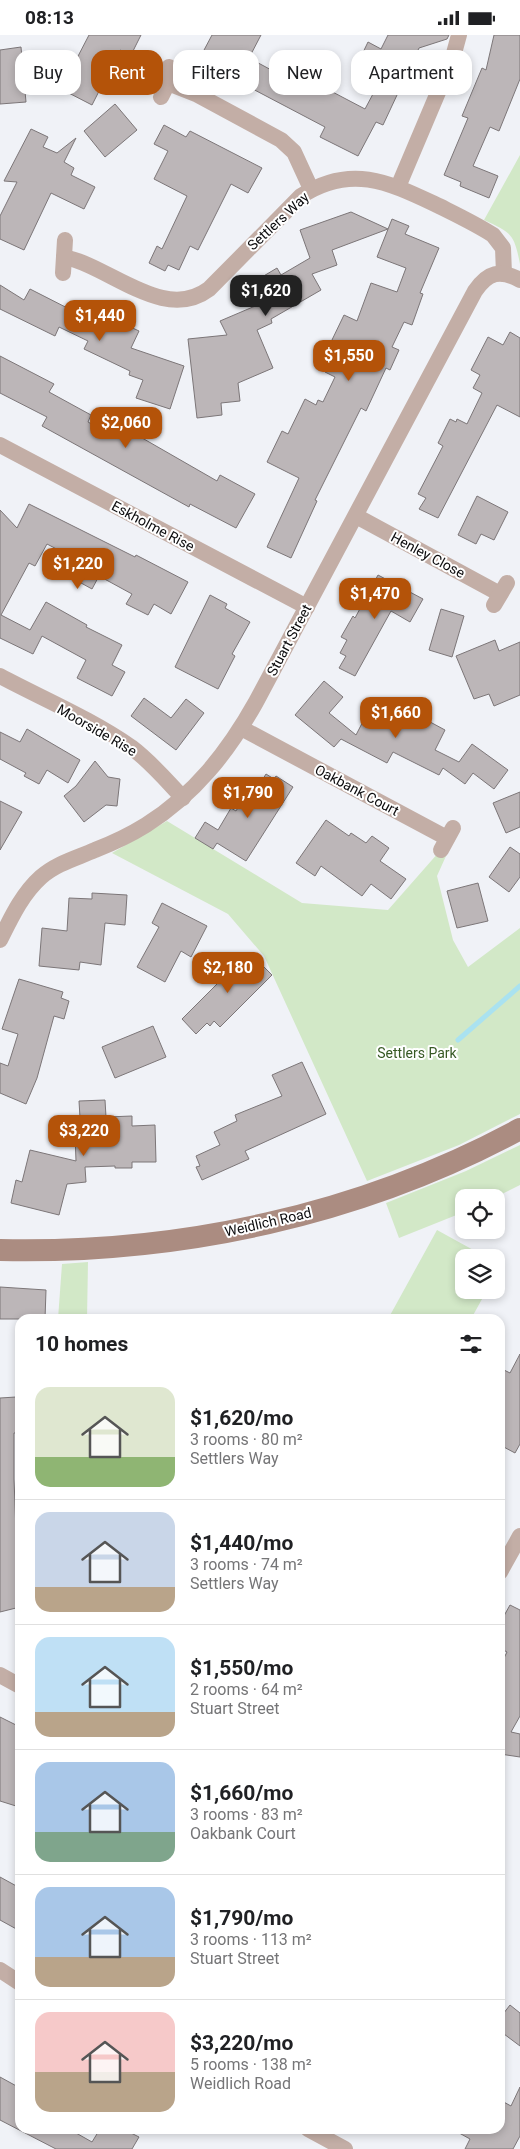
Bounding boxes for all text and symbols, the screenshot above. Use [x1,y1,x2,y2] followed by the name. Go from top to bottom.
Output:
[25,6,74,29] text: 08:13
[15,50,81,95] chip: Buy
[91,50,163,95] chip: Rent
[173,50,259,95] chip: Filters
[269,50,341,95] chip: New
[351,50,472,95] chip: Apartment
[244,188,312,253] street label: Settlers Way
[225,275,307,317] pin: $1,620
[241,281,291,300] text: $1,620
[59,299,141,342] pin: $1,440
[75,306,125,325] text: $1,440
[308,339,390,382] pin: $1,550
[324,346,374,365] text: $1,550
[85,407,167,449] pin: $2,060
[101,413,151,432] text: $2,060
[109,498,197,554] street label: Eskholme Rise
[388,529,468,581] street label: Henley Close
[37,547,119,590] pin: $1,220
[53,554,103,573] text: $1,220
[334,577,416,620] pin: $1,470
[350,584,400,603] text: $1,470
[264,601,315,678] street label: Stuart Street
[355,697,437,739] pin: $1,660
[54,701,140,759] street label: Moorside Rise
[371,703,421,722] text: $1,660
[312,761,402,819] street label: Oakbank Court
[207,777,289,819] pin: $1,790
[223,783,273,802] text: $1,790
[187,951,269,994] pin: $2,180
[203,958,253,977] text: $2,180
[377,1045,458,1061] park label: Settlers Park
[43,1115,125,1157] pin: $3,220
[59,1121,109,1140] text: $3,220
[455,1189,505,1299] map controls
[455,1189,505,1239] button: locate
[223,1204,313,1240] street label: Weidlich Road
[455,1249,505,1299] button: layers
[457,1330,485,1358] icon: filters
[35,1332,128,1356] text: 10 homes
[190,1406,293,1430] text: $1,620/mo
[75,1407,135,1467] icon: home
[190,1430,303,1449] text: 3 rooms · 80 m²
[190,1449,279,1468] text: Settlers Way
[190,1531,293,1555] text: $1,440/mo
[75,1532,135,1592] icon: home
[190,1555,303,1574] text: 3 rooms · 74 m²
[190,1574,279,1593] text: Settlers Way
[190,1656,293,1680] text: $1,550/mo
[75,1657,135,1717] icon: home
[190,1680,303,1699] text: 2 rooms · 64 m²
[190,1699,279,1718] text: Stuart Street
[190,1781,293,1805] text: $1,660/mo
[75,1782,135,1842] icon: home
[190,1805,303,1824] text: 3 rooms · 83 m²
[190,1824,296,1843] text: Oakbank Court
[190,1906,293,1930] text: $1,790/mo
[75,1907,135,1967] icon: home
[190,1930,312,1949] text: 3 rooms · 113 m²
[190,1949,279,1968] text: Stuart Street
[190,2031,293,2055] text: $3,220/mo
[75,2032,135,2092] icon: home
[190,2055,312,2074] text: 5 rooms · 138 m²
[190,2074,291,2093] text: Weidlich Road

